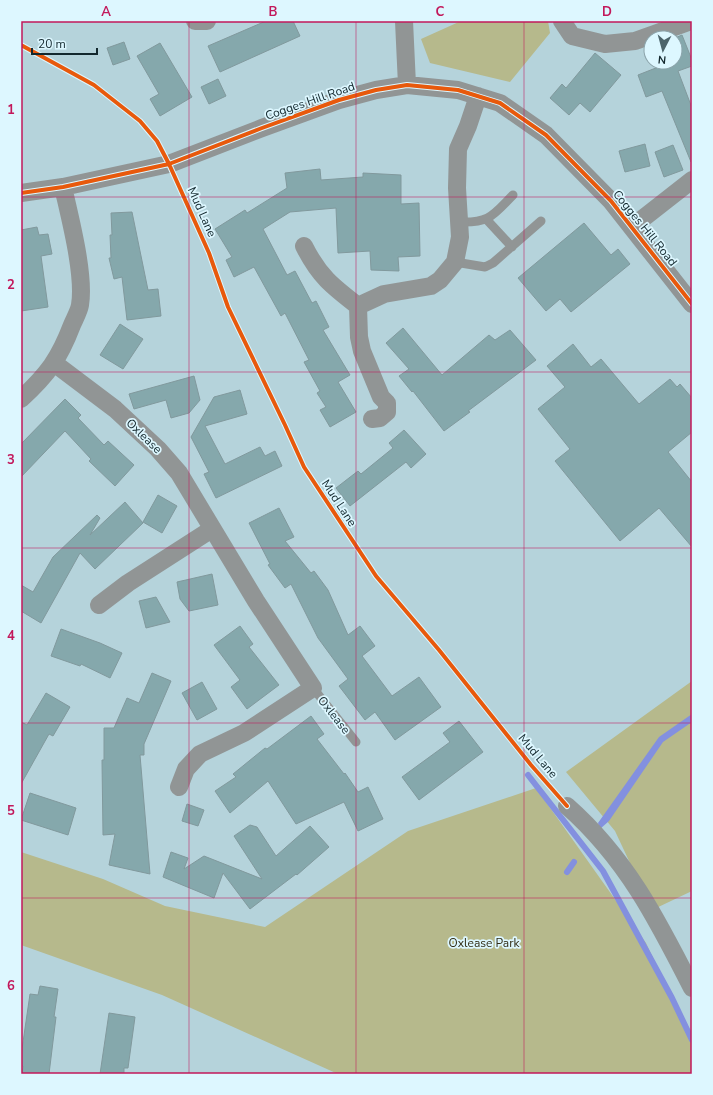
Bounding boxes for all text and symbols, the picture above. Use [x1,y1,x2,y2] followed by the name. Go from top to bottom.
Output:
[101,3,111,21] text: A
[269,3,278,21] text: B
[436,3,445,21] text: C
[602,3,612,21] text: D
[32,30,97,56] scale bar
[643,30,683,70] north arrow
[38,36,66,52] text: 20 m
[657,52,667,67] text: N
[263,78,357,124] street label: Cogges Hill Road
[7,101,15,119] text: 1
[184,184,220,240] street label: Mud Lane
[609,187,681,269] street label: Cogges Hill Road
[7,276,15,294] text: 2
[123,415,165,457] street label: Oxlease
[7,451,15,469] text: 3
[318,476,360,530] street label: Mud Lane
[7,627,15,645] text: 4
[314,693,354,737] street label: Oxlease
[515,730,561,782] street label: Mud Lane
[7,802,15,820] text: 5
[449,935,520,951] park label: Oxlease Park
[7,977,15,995] text: 6

